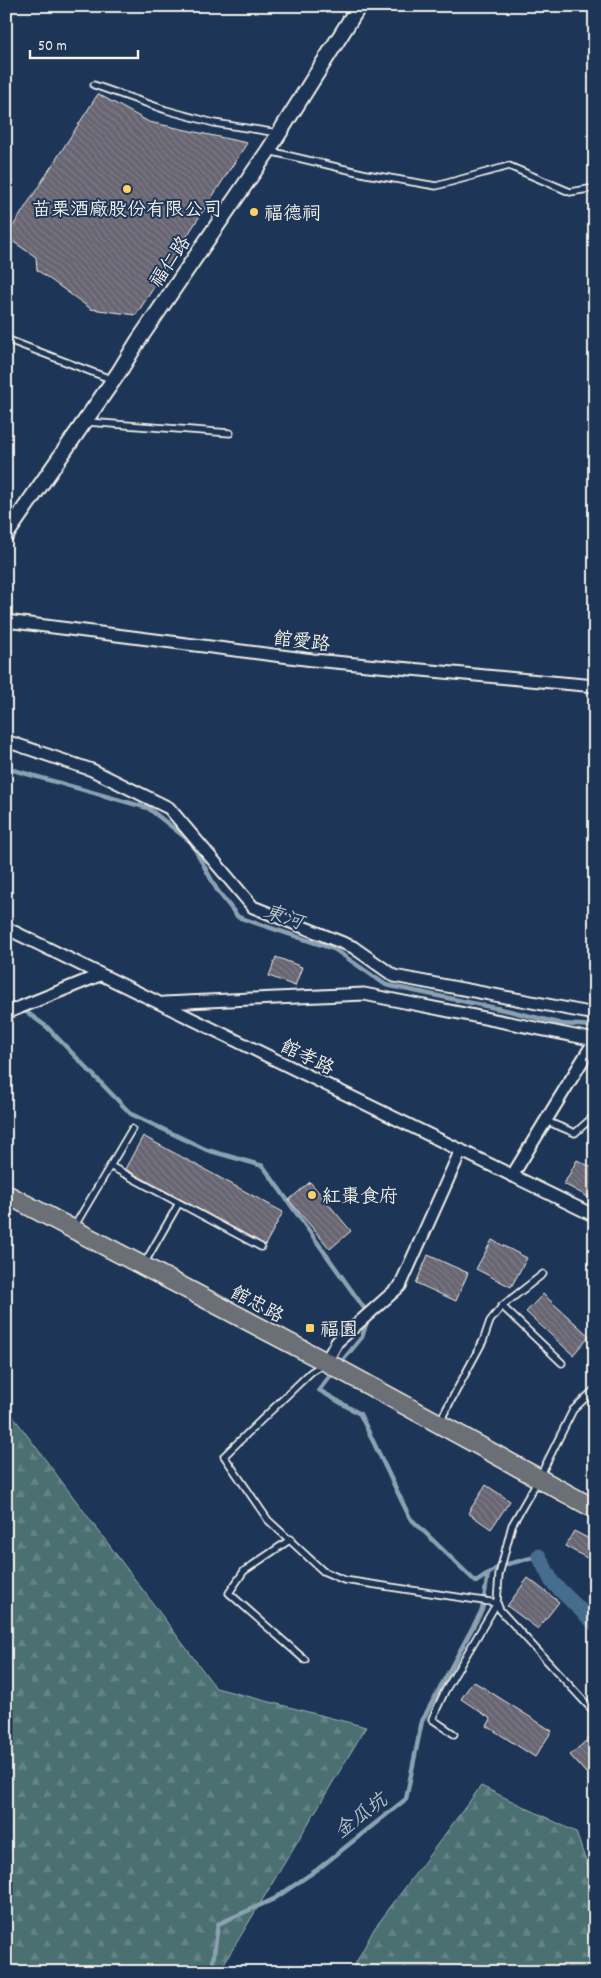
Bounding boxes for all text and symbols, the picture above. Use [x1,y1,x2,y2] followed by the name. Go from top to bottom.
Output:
[30,28,138,60] scale bar
[38,36,67,58] text: 50 m
[121,183,133,195] marker: 苗栗酒廠股份有限公司
[32,198,222,225] place label: 苗栗酒廠股份有限公司
[264,202,321,229] place label: 福德祠
[248,206,260,218] marker: 福德祠
[145,232,199,294] street label: 福仁路
[272,627,332,660] street label: 館愛路
[260,899,309,940] water label: 東河
[275,1035,338,1084] street label: 館孝路
[322,1185,398,1212] place label: 紅棗食府
[306,1189,318,1201] marker: 紅棗食府
[225,1281,288,1331] street label: 館忠路
[320,1318,358,1345] place label: 福園
[304,1322,316,1334] marker: 福園
[329,1787,396,1847] water label: 金瓜坑

